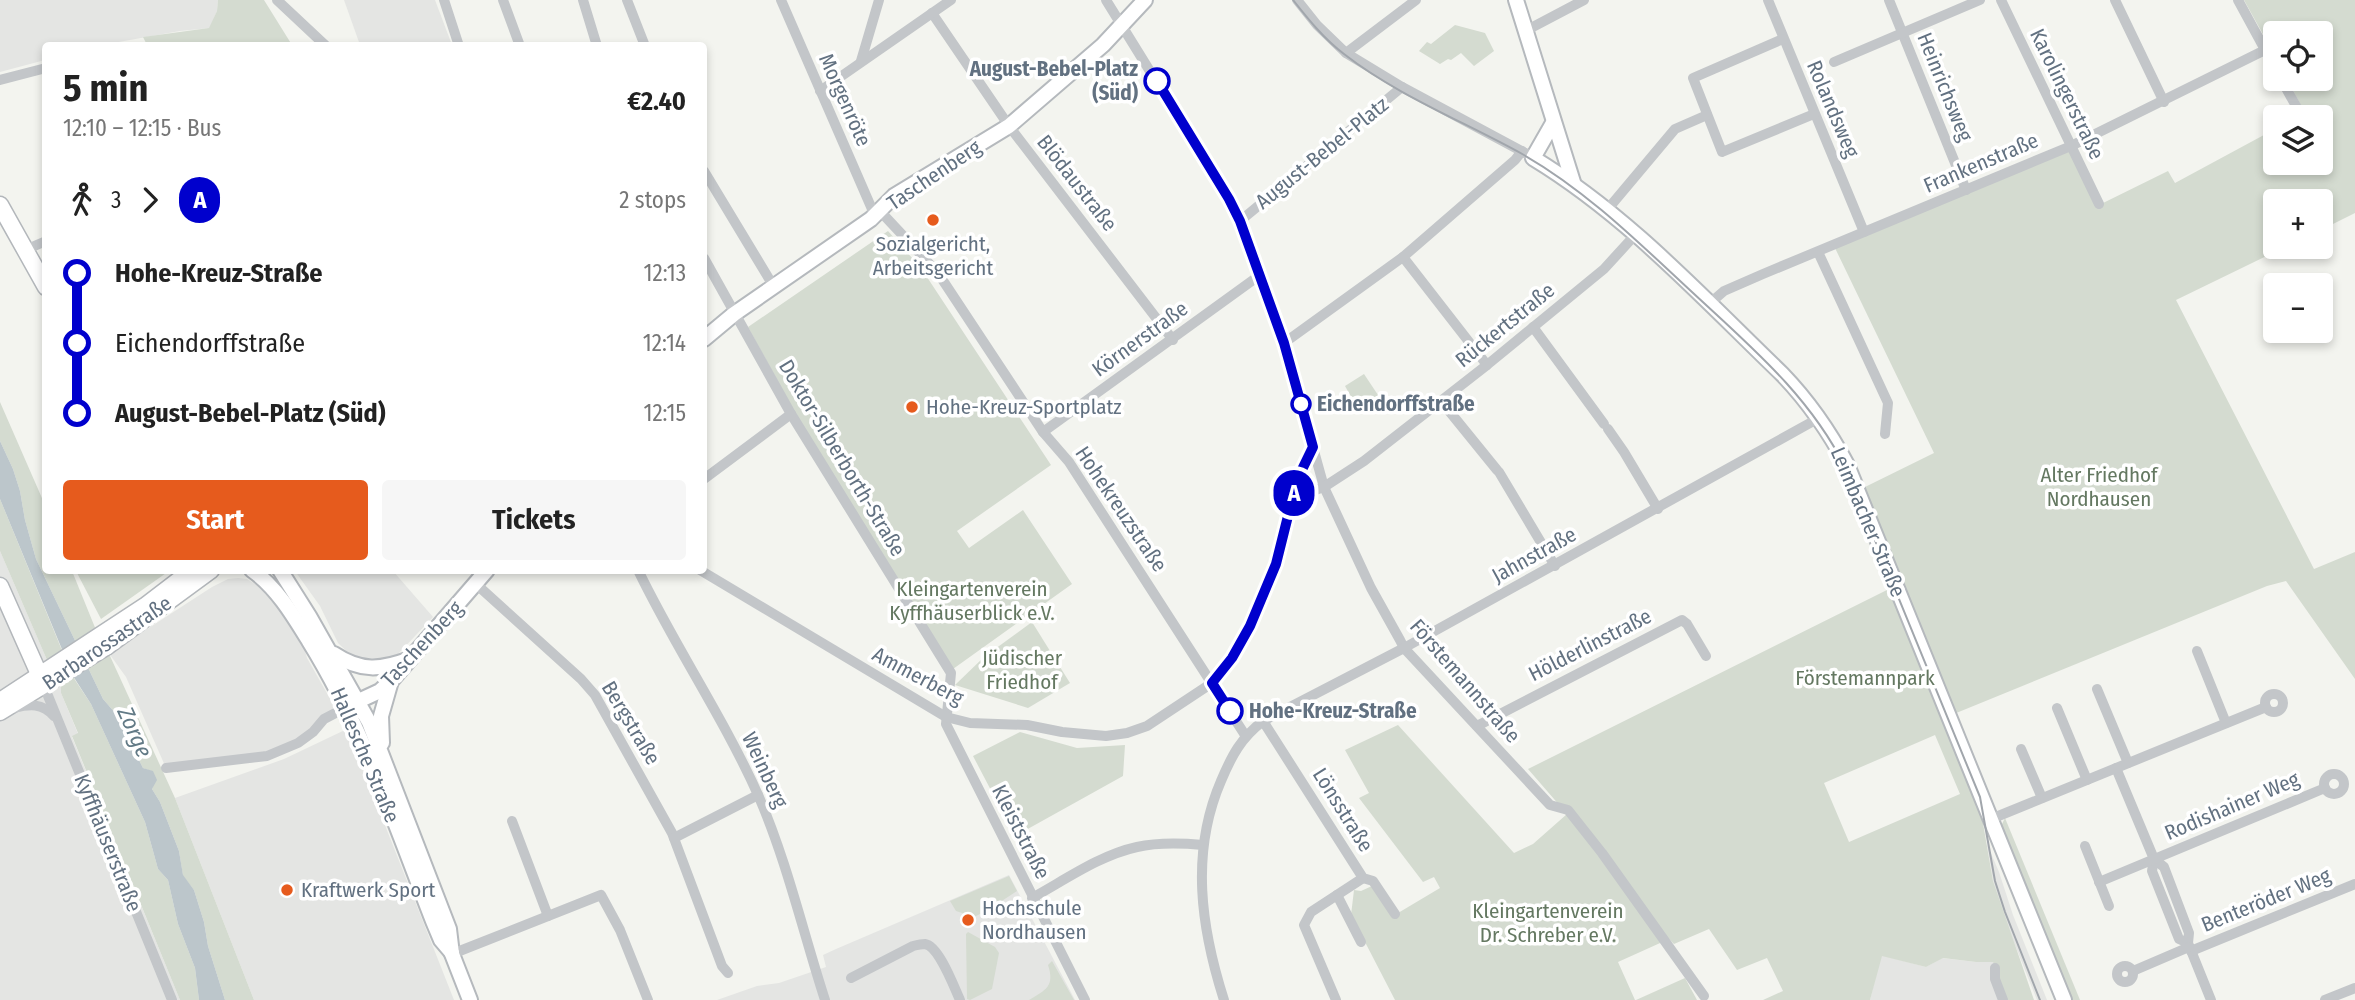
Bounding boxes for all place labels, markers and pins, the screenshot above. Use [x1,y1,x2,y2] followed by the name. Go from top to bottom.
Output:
[969,56,1138,106] place label: August-Bebel-Platz (Süd)
[1144,68,1170,94] marker: August-Bebel-Platz (Süd)
[925,212,941,228] marker: Sozialgericht, Arbeitsgericht
[873,231,993,281] place label: Sozialgericht, Arbeitsgericht
[1317,391,1475,417] place label: Eichendorffstraße
[926,394,1122,420] place label: Hohe-Kreuz-Sportplatz
[1291,394,1311,414] marker: Eichendorffstraße
[904,399,920,415] marker: Hohe-Kreuz-Sportplatz
[1217,698,1243,724] marker: Hohe-Kreuz-Straße
[1249,698,1417,724] place label: Hohe-Kreuz-Straße
[301,877,436,903] place label: Kraftwerk Sport
[279,882,295,898] marker: Kraftwerk Sport
[982,895,1087,945] place label: Hochschule Nordhausen
[960,912,976,928] marker: Hochschule Nordhausen

